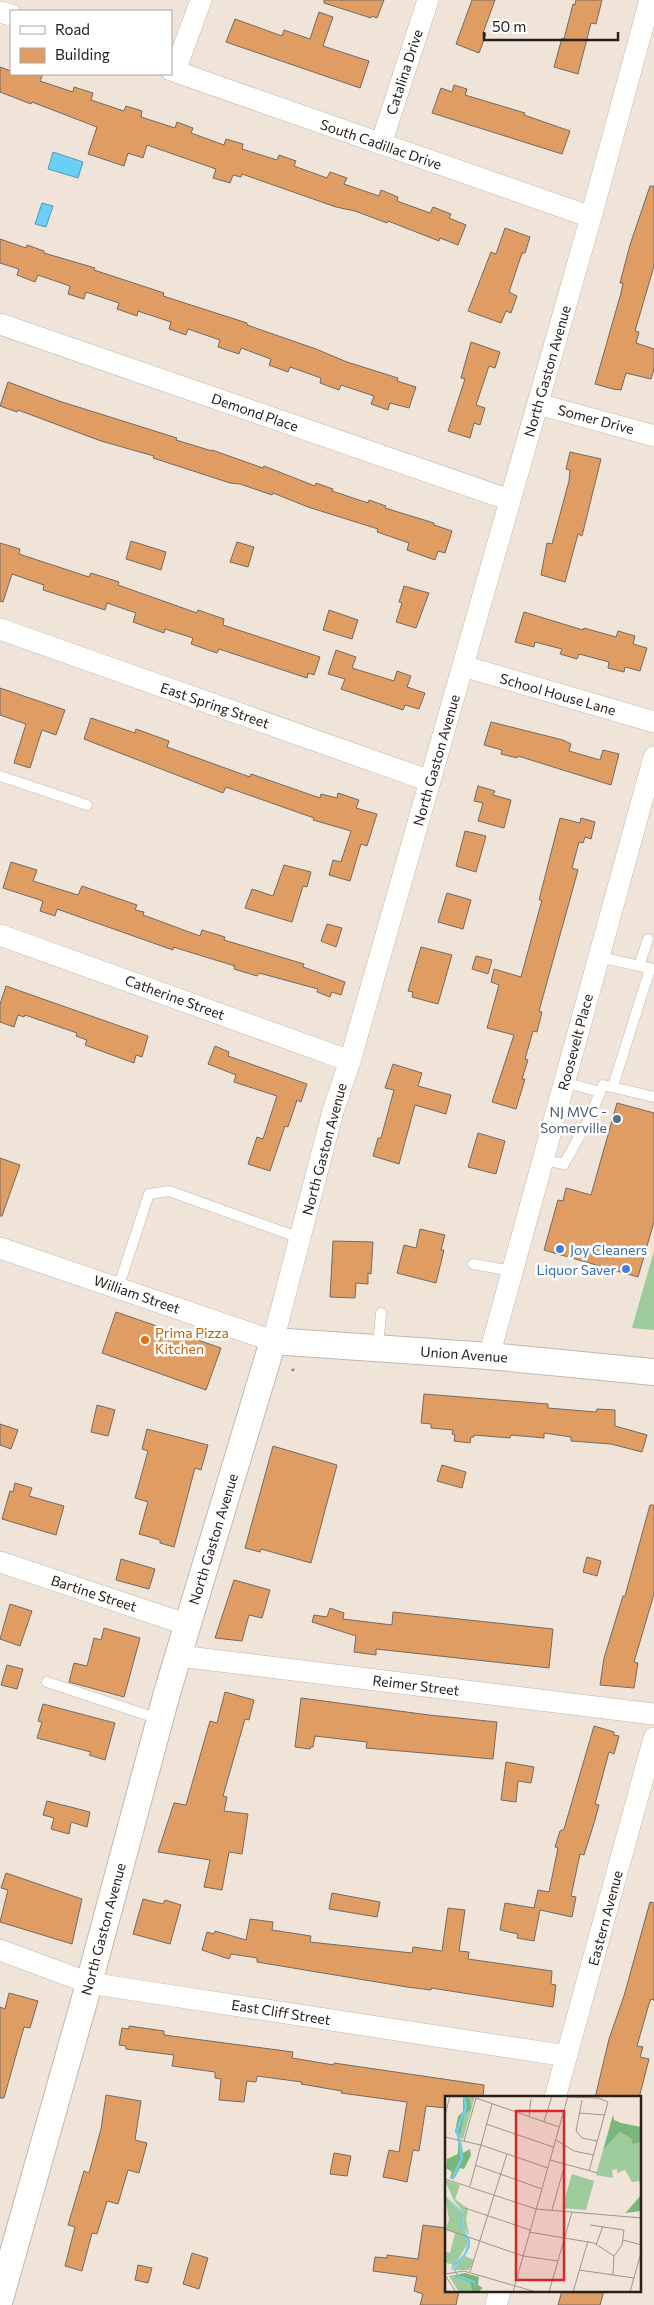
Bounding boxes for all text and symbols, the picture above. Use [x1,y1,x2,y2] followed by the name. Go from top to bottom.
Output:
[10,10,172,75] legend
[484,10,618,42] scale bar
[492,17,526,35] text: 50 m
[55,20,90,38] text: Road
[382,27,426,117] street label: Catalina Drive
[55,45,110,63] text: Building
[318,115,444,173] street label: South Cadillac Drive
[520,303,574,439] street label: North Gaston Avenue
[209,389,301,435] street label: Demond Place
[556,401,636,437] street label: Somer Drive
[498,669,618,719] street label: School House Lane
[158,678,272,732] street label: East Spring Street
[409,692,463,828] street label: North Gaston Avenue
[123,971,227,1023] street label: Catherine Street
[554,992,596,1092] street label: Roosevelt Place
[298,1081,350,1217] street label: North Gaston Avenue
[540,1103,607,1136] place label: NJ MVC - Somerville
[611,1113,623,1125] marker: NJ MVC - Somerville
[570,1241,647,1258] place label: Joy Cleaners
[554,1243,566,1255] marker: Joy Cleaners
[536,1261,616,1278] place label: Liquor Saver
[620,1263,632,1275] marker: Liquor Saver
[91,1271,183,1317] street label: William Street
[155,1324,229,1357] place label: Prima Pizza Kitchen
[139,1334,151,1346] marker: Prima Pizza Kitchen
[420,1342,508,1366] street label: Union Avenue
[185,1471,241,1607] street label: North Gaston Avenue
[49,1571,139,1615] street label: Bartine Street
[372,1671,461,1699] street label: Reimer Street
[77,1861,129,1997] street label: North Gaston Avenue
[584,1868,626,1968] street label: Eastern Avenue
[230,1996,332,2028] street label: East Cliff Street
[445,2096,642,2292] inset map

